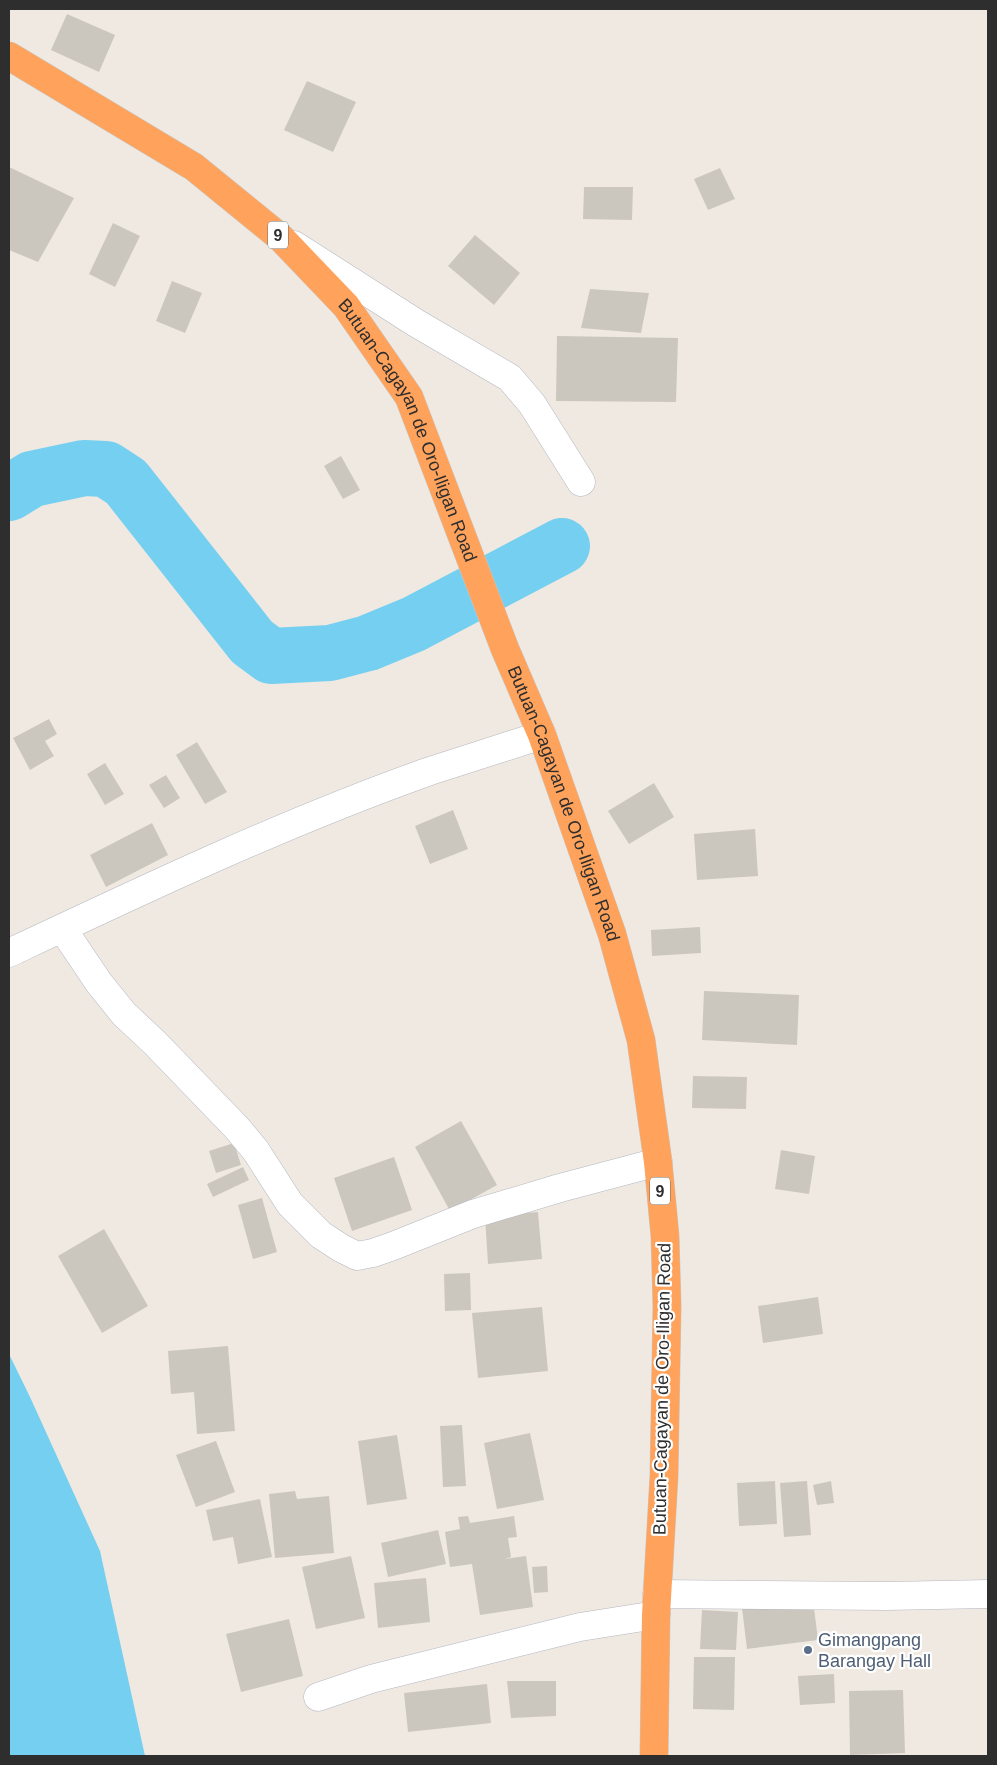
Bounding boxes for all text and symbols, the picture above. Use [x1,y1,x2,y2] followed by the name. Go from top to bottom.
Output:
[268,222,288,248] road number: 9
[334,295,481,564] street label: Butuan-Cagayan de Oro-Iligan Road
[503,663,624,944] street label: Butuan-Cagayan de Oro-Iligan Road
[650,1178,670,1204] road number: 9
[649,1243,675,1535] street label: Butuan-Cagayan de Oro-Iligan Road
[818,1630,931,1671] place label: Gimangpang Barangay Hall
[802,1644,814,1656] marker: Gimangpang Barangay Hall

